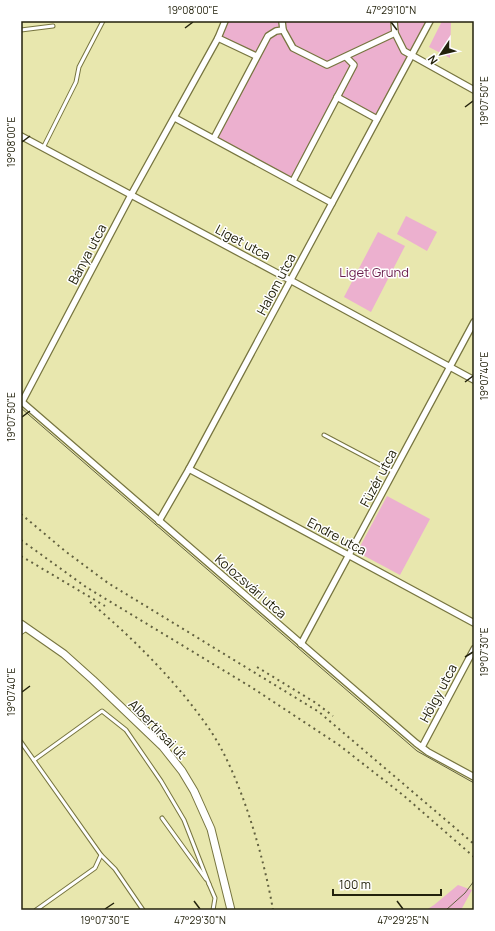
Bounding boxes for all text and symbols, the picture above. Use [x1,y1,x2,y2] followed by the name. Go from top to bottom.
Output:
[168,3,219,17] text: 19°08'00"E
[366,3,416,17] text: 47°29'10"N
[421,34,461,74] north arrow
[424,52,441,68] text: N
[477,76,491,126] text: 19°07'50"E
[4,116,18,167] text: 19°08'00"E
[212,220,274,264] street label: Liget utca
[64,221,110,287] street label: Bánya utca
[252,250,300,318] street label: Halom utca
[339,263,409,281] park label: Liget Grund
[477,352,491,400] text: 19°07'40"E
[4,392,18,442] text: 19°07'50"E
[355,446,401,510] street label: Füzér utca
[304,513,370,559] street label: Endre utca
[211,550,291,622] street label: Kolozsvári utca
[477,627,491,677] text: 19°07'30"E
[415,661,461,725] street label: Hölgy utca
[4,668,18,716] text: 19°07'40"E
[125,695,191,763] street label: Albertirsai út
[333,871,441,897] scale bar
[339,876,371,893] text: 100 m
[80,913,130,927] text: 19°07'30"E
[174,913,226,927] text: 47°29'30"N
[377,913,429,927] text: 47°29'25"N

